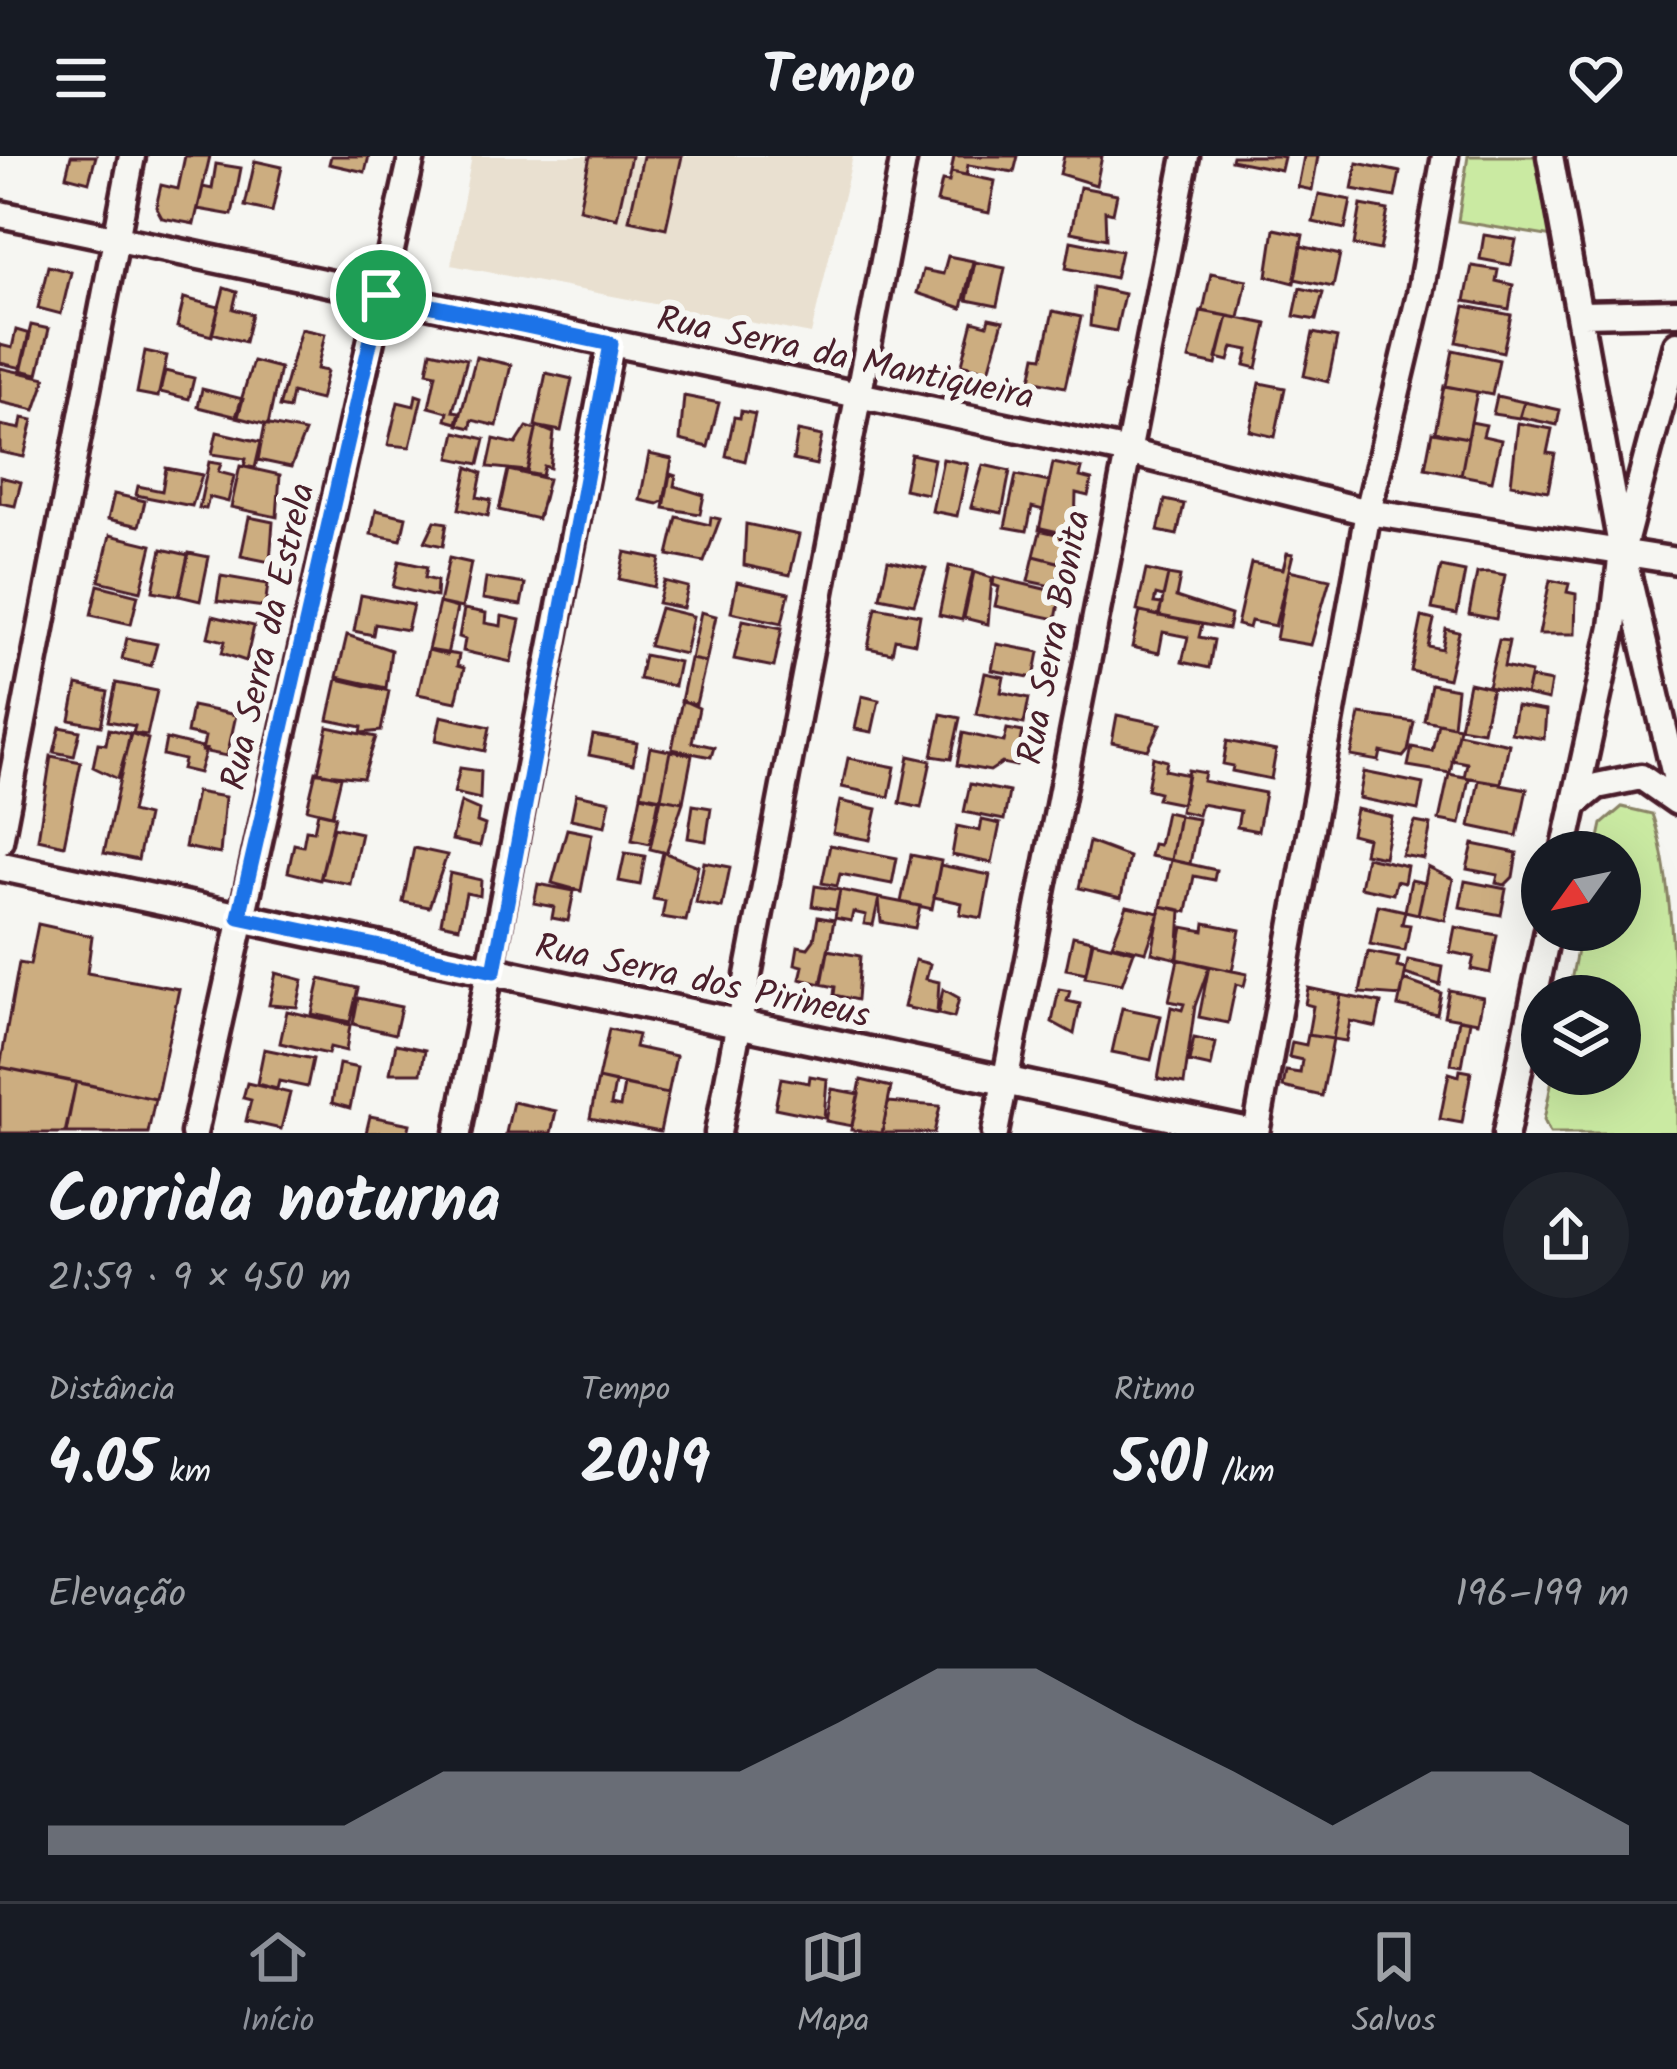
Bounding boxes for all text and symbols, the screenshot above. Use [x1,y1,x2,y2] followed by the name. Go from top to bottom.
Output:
[762,35,915,121] text: Tempo
[48,45,114,111] icon: menu
[1563,45,1629,111] icon: heart
[330,244,432,346] pin
[348,262,414,328] icon: arrive
[651,292,1039,427] street label: Rua Serra da Mantiqueira
[206,478,332,796] street label: Rua Serra da Estrela
[1003,506,1108,770] street label: Rua Serra Bonita
[1521,831,1641,951] north arrow
[1521,831,1641,1095] map controls
[530,919,875,1046] street label: Rua Serra dos Pirineus
[1521,975,1641,1095] button: layers
[48,1151,501,1256] text: Corrida noturna
[1503,1172,1629,1298] button: share
[48,1249,351,1311] text: 21:59 · 9 × 450 m
[48,1365,175,1418] text: Distância
[581,1365,671,1418] text: Tempo
[1114,1365,1195,1418] text: Ritmo
[48,1418,156,1514] text: 4.05
[581,1418,710,1514] text: 20:19
[1114,1418,1208,1514] text: 5:01
[156,1447,211,1500] text: km
[1208,1447,1275,1500] text: /km
[48,1565,186,1627] text: Elevação
[1455,1565,1629,1627] text: 196–199 m
[241,1924,314,2049] tab: Início
[797,1924,869,2049] tab: Mapa
[1352,1924,1436,2049] tab: Salvos

